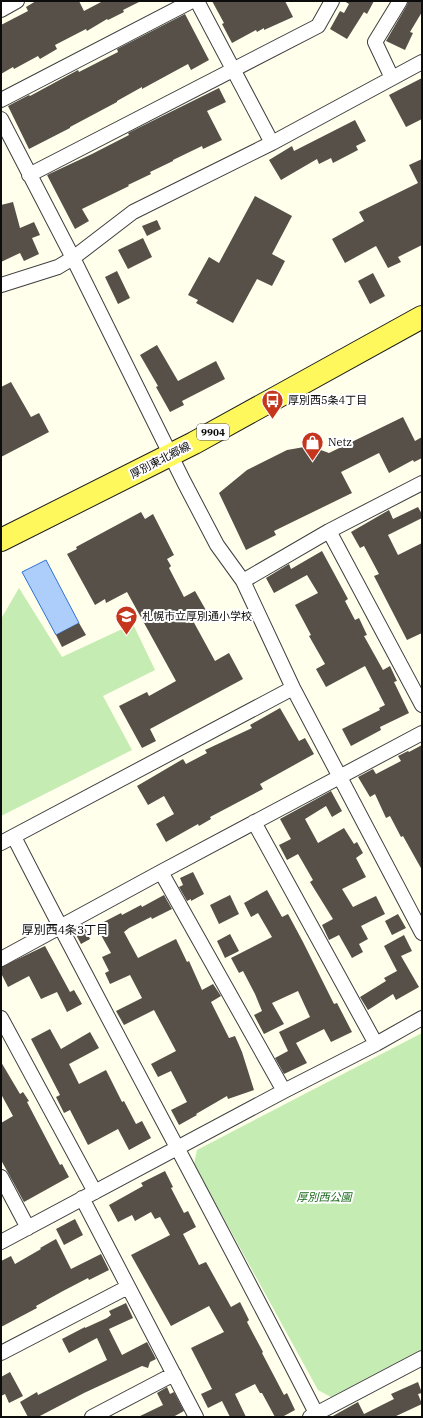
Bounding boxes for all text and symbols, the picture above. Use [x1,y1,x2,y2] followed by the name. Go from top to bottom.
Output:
[259,387,285,420] bus stop icon: 厚別西5条4丁目
[288,393,367,407] place label: 厚別西5条4丁目
[197,424,229,440] road number: 9904
[300,429,326,462] shop icon: Netz
[328,435,352,449] place label: Netz
[127,439,193,481] street label: 厚別東北郷線
[113,603,139,636] school or university icon: 札幌市立厚別通小学校
[142,609,252,623] place label: 札幌市立厚別通小学校
[22,922,108,937] district label: 厚別西4条3丁目
[297,1190,353,1204] park label: 厚別西公園

